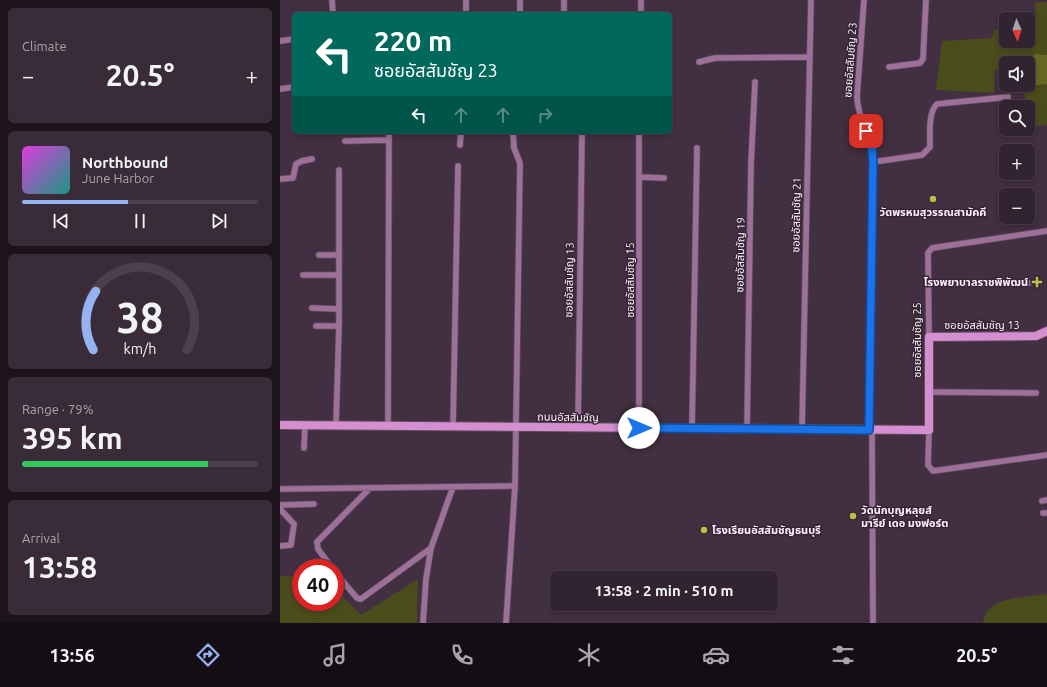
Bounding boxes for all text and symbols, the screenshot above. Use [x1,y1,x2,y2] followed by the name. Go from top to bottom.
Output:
[999,12,1035,48] north arrow
[999,12,1035,224] map controls
[841,22,859,98] street label: ซอยอัสสัมชัญ 23
[374,25,452,56] text: 220 m
[308,28,360,80] icon: left
[22,39,67,53] text: Climate
[999,56,1035,92] button: sound
[106,58,174,92] text: 20.5°
[374,60,498,80] text: ซอยอัสสัมชัญ 23
[22,63,34,88] text: −
[246,63,258,88] text: +
[999,100,1035,136] button: search
[408,104,430,126] icon: left
[450,104,472,126] icon: ahead
[492,104,514,126] icon: ahead
[534,104,556,126] icon: right
[849,114,883,148] pin
[855,120,877,142] icon: arrive
[999,144,1035,180] button: +
[82,154,168,171] text: Northbound
[82,171,154,185] text: June Harbor
[789,177,803,253] street label: ซอยอัสสัมชัญ 21
[999,188,1035,224] button: −
[928,194,938,204] marker: วัดพรหมสุวรรณสามัคคี
[880,206,986,219] place label: วัดพรหมสุวรรณสามัคคี
[50,210,72,232] icon: previous
[129,210,151,232] icon: pause
[208,210,230,232] icon: next
[733,217,747,293] street label: ซอยอัสสัมชัญ 19
[562,242,576,318] street label: ซอยอัสสัมชัญ 13
[624,242,636,318] street label: ซอยอัสสัมชัญ 15
[924,276,1028,288] place label: โรงพยาบาลราชพิพัฒน์
[1031,276,1043,288] marker: โรงพยาบาลราชพิพัฒน์
[117,293,163,340] text: 38
[911,302,923,378] street label: ซอยอัสสัมชัญ 25
[944,319,1020,331] street label: ซอยอัสสัมชัญ 13
[124,340,156,356] text: km/h
[22,402,94,416] text: Range · 79%
[618,407,660,449] position arrow
[537,410,599,424] street label: ถนนอัสสัมชัญ
[22,421,123,455] text: 395 km
[861,504,948,529] place label: วัดนักบุญหลุยส์ มารีย์ เดอ มงฟอร์ต
[848,511,858,521] marker: วัดนักบุญหลุยส์ มารีย์ เดอ มงฟอร์ต
[712,524,821,537] place label: โรงเรียนอัสสัมชัญธนบุรี
[699,525,709,535] marker: โรงเรียนอัสสัมชัญธนบุรี
[22,531,60,545] text: Arrival
[22,550,97,584] text: 13:58
[292,559,344,611] speed limit sign: 40
[595,582,733,599] text: 13:58 · 2 min · 510 m
[194,641,222,669] icon: directions
[321,641,349,669] icon: music
[448,641,476,669] icon: phone
[575,641,603,669] icon: climate
[702,641,730,669] icon: car
[829,641,857,669] icon: filters
[50,645,95,665] text: 13:56
[956,645,997,665] text: 20.5°

